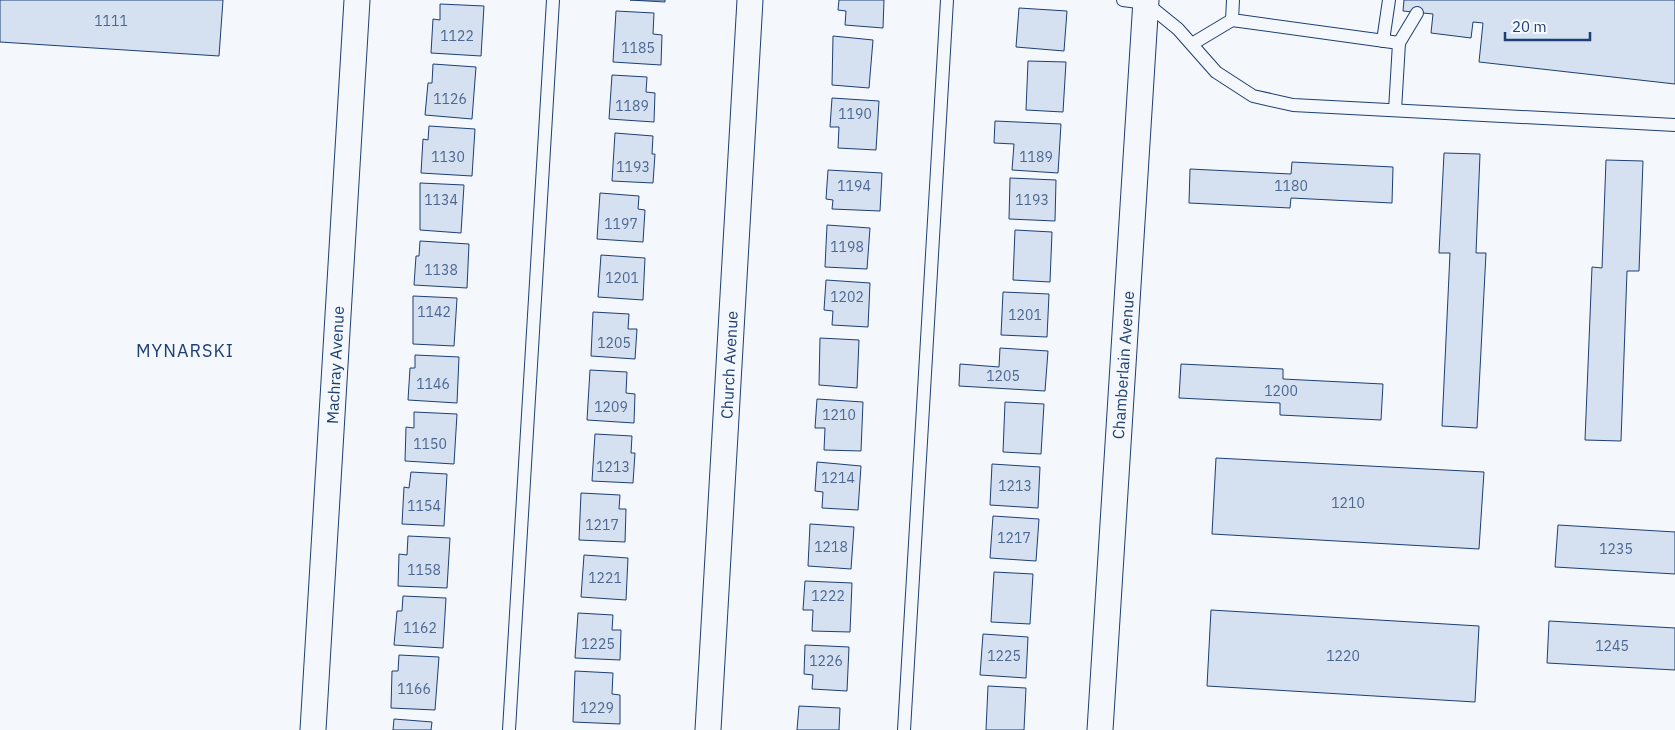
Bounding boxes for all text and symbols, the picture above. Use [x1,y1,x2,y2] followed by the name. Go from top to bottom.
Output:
[1505,10,1590,42] scale bar
[94,12,128,30] house number: 1111
[1512,17,1547,36] text: 20 m
[440,27,474,45] house number: 1122
[621,39,655,57] house number: 1185
[433,90,467,108] house number: 1126
[615,97,649,115] house number: 1189
[838,105,872,123] house number: 1190
[431,148,465,166] house number: 1130
[1019,148,1053,166] house number: 1189
[616,158,650,176] house number: 1193
[837,177,871,195] house number: 1194
[1274,177,1308,195] house number: 1180
[424,191,458,209] house number: 1134
[1015,191,1049,209] house number: 1193
[604,215,638,233] house number: 1197
[830,238,864,256] house number: 1198
[424,261,458,279] house number: 1138
[605,269,639,287] house number: 1201
[830,288,864,306] house number: 1202
[1108,290,1138,440] street label: Chamberlain Avenue
[417,303,451,321] house number: 1142
[322,305,348,425] street label: Machray Avenue
[1008,306,1042,324] house number: 1201
[716,310,742,420] street label: Church Avenue
[597,334,631,352] house number: 1205
[136,339,234,362] district label: MYNARSKI
[986,367,1020,385] house number: 1205
[416,375,450,393] house number: 1146
[1264,382,1298,400] house number: 1200
[594,398,628,416] house number: 1209
[822,406,856,424] house number: 1210
[413,435,447,453] house number: 1150
[596,458,630,476] house number: 1213
[821,469,855,487] house number: 1214
[998,477,1032,495] house number: 1213
[1331,494,1365,512] house number: 1210
[407,497,441,515] house number: 1154
[585,516,619,534] house number: 1217
[997,529,1031,547] house number: 1217
[814,538,848,556] house number: 1218
[1599,540,1633,558] house number: 1235
[407,561,441,579] house number: 1158
[588,569,622,587] house number: 1221
[811,587,845,605] house number: 1222
[403,619,437,637] house number: 1162
[581,635,615,653] house number: 1225
[1595,637,1629,655] house number: 1245
[987,647,1021,665] house number: 1225
[1326,647,1360,665] house number: 1220
[809,652,843,670] house number: 1226
[397,680,431,698] house number: 1166
[580,699,614,717] house number: 1229

